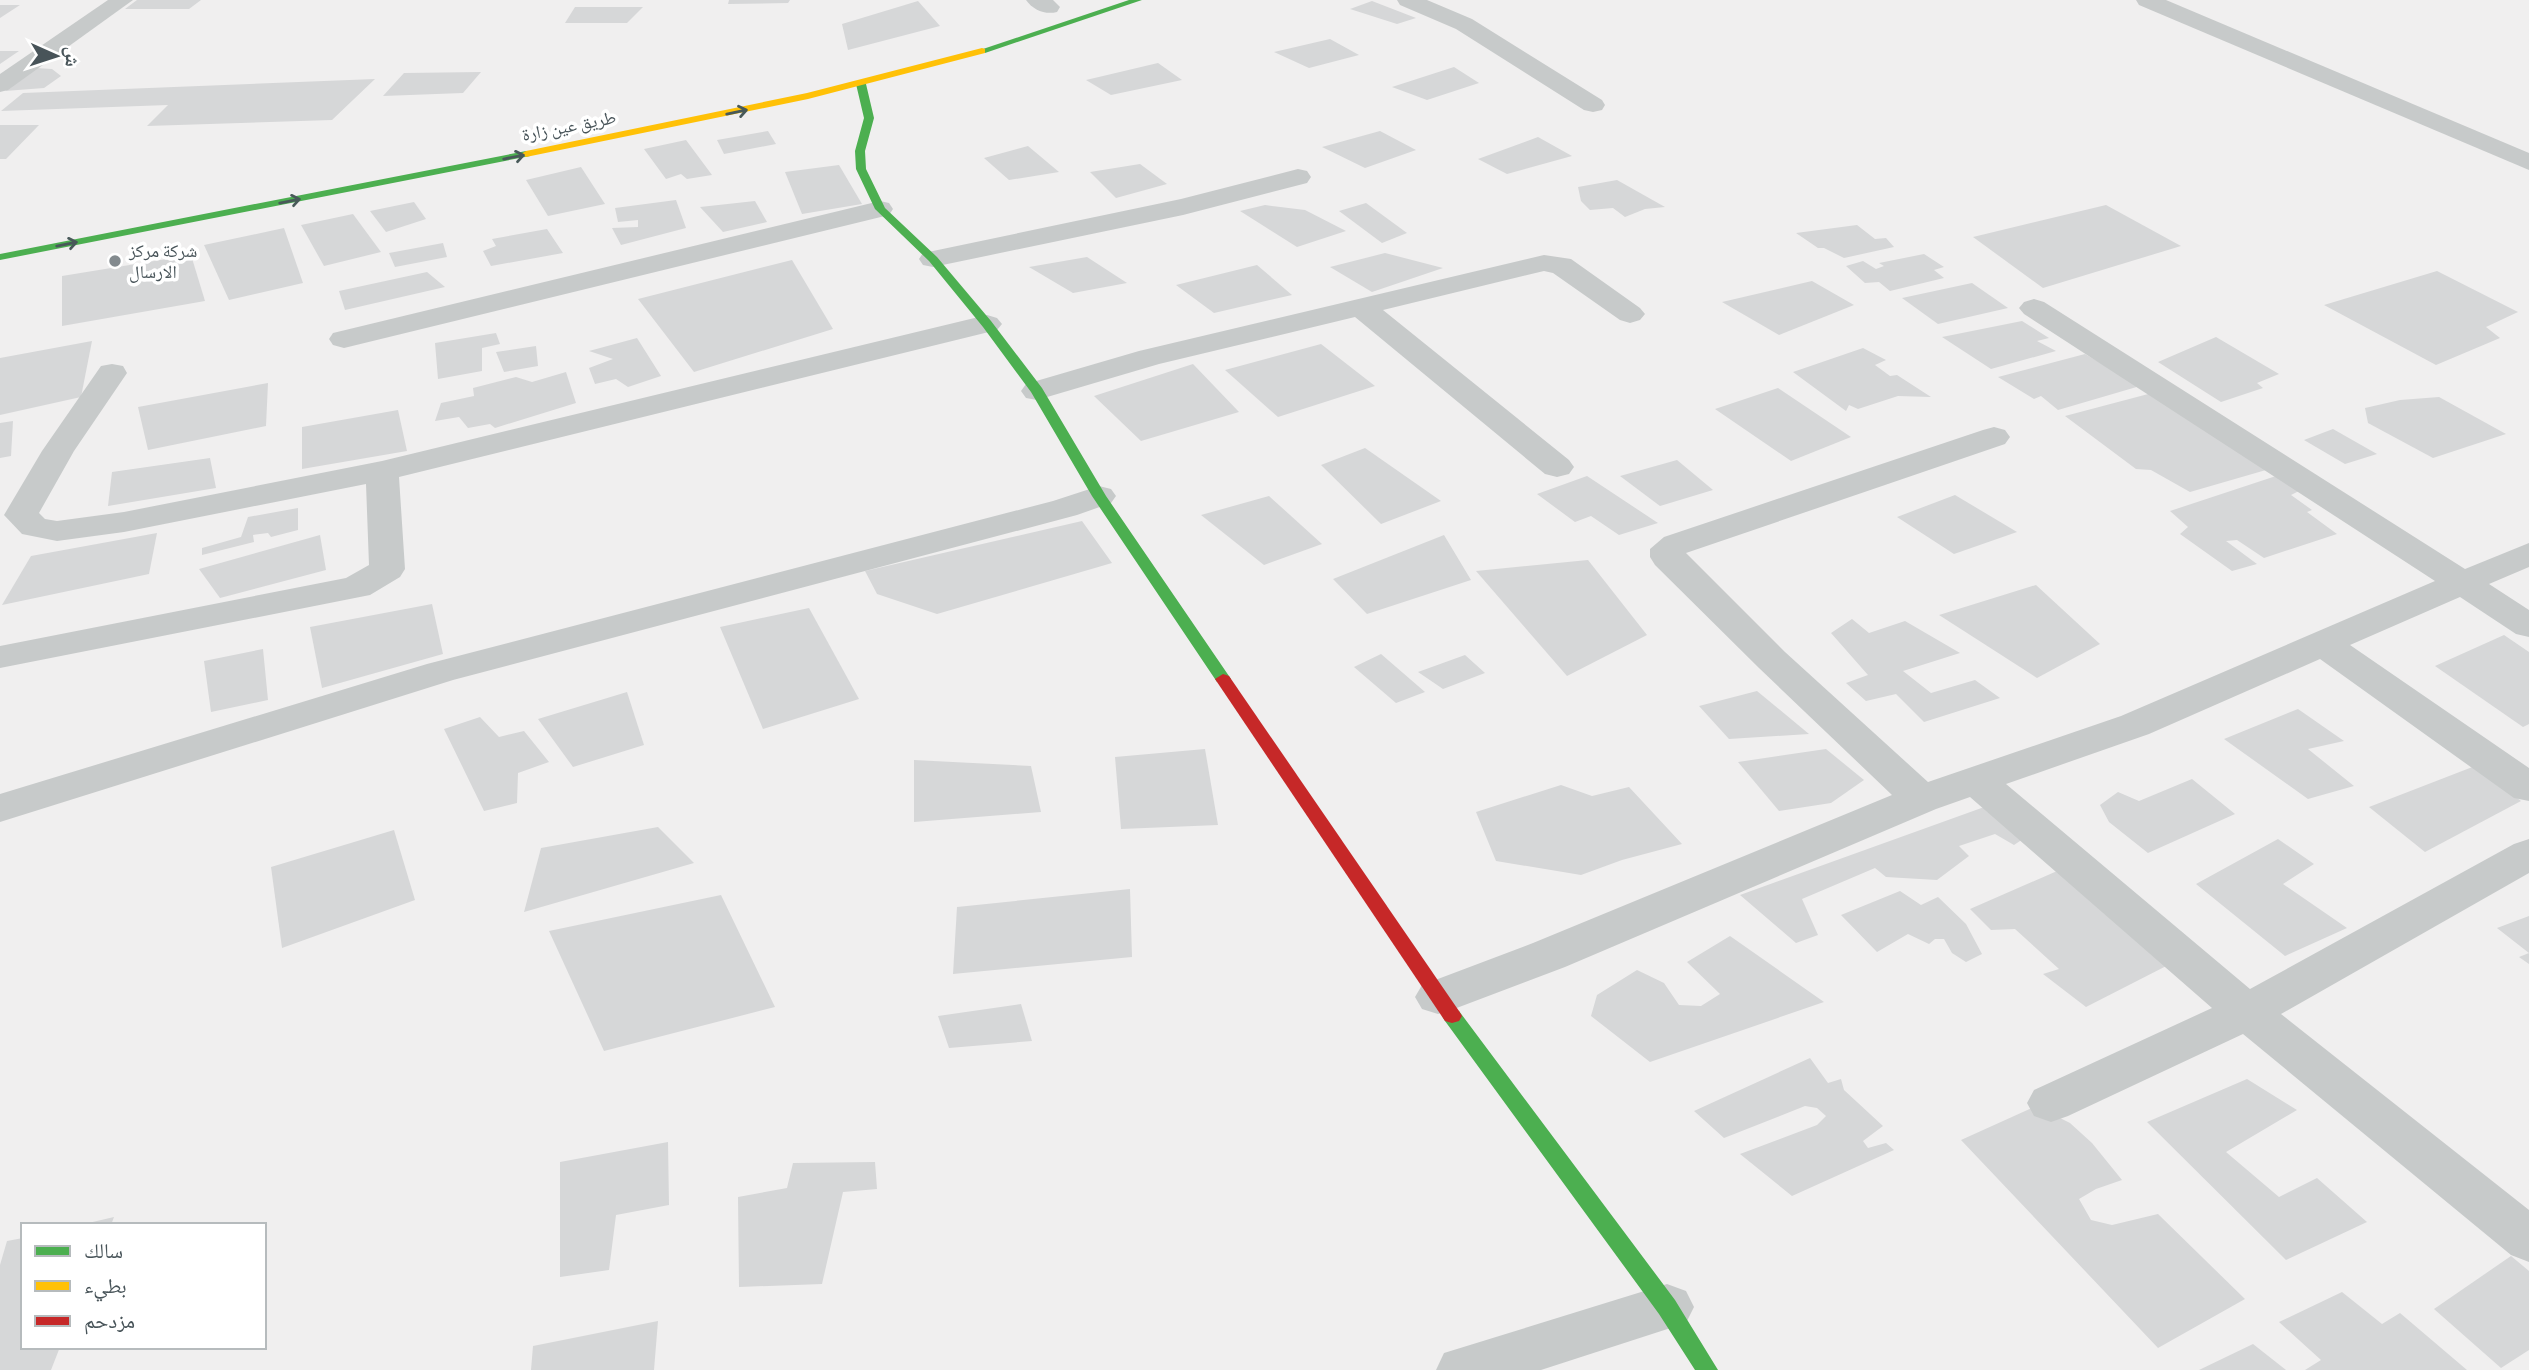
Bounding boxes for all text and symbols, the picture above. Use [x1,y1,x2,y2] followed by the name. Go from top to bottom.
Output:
[21,21,91,91] north arrow
[60,46,85,68] text: ش
[725,104,748,118] one-way arrow
[520,105,618,146] street label: طريق عين زارة
[502,150,525,163] one-way arrow
[278,194,301,207] one-way arrow
[55,237,78,250] one-way arrow
[128,239,197,283] place label: شركة مركز الارسال
[107,253,123,269] marker: شركة مركز الارسال
[21,1223,266,1349] legend
[84,1237,123,1262] text: سالك
[84,1272,127,1302] text: بطيء
[84,1307,135,1335] text: مزدحم

